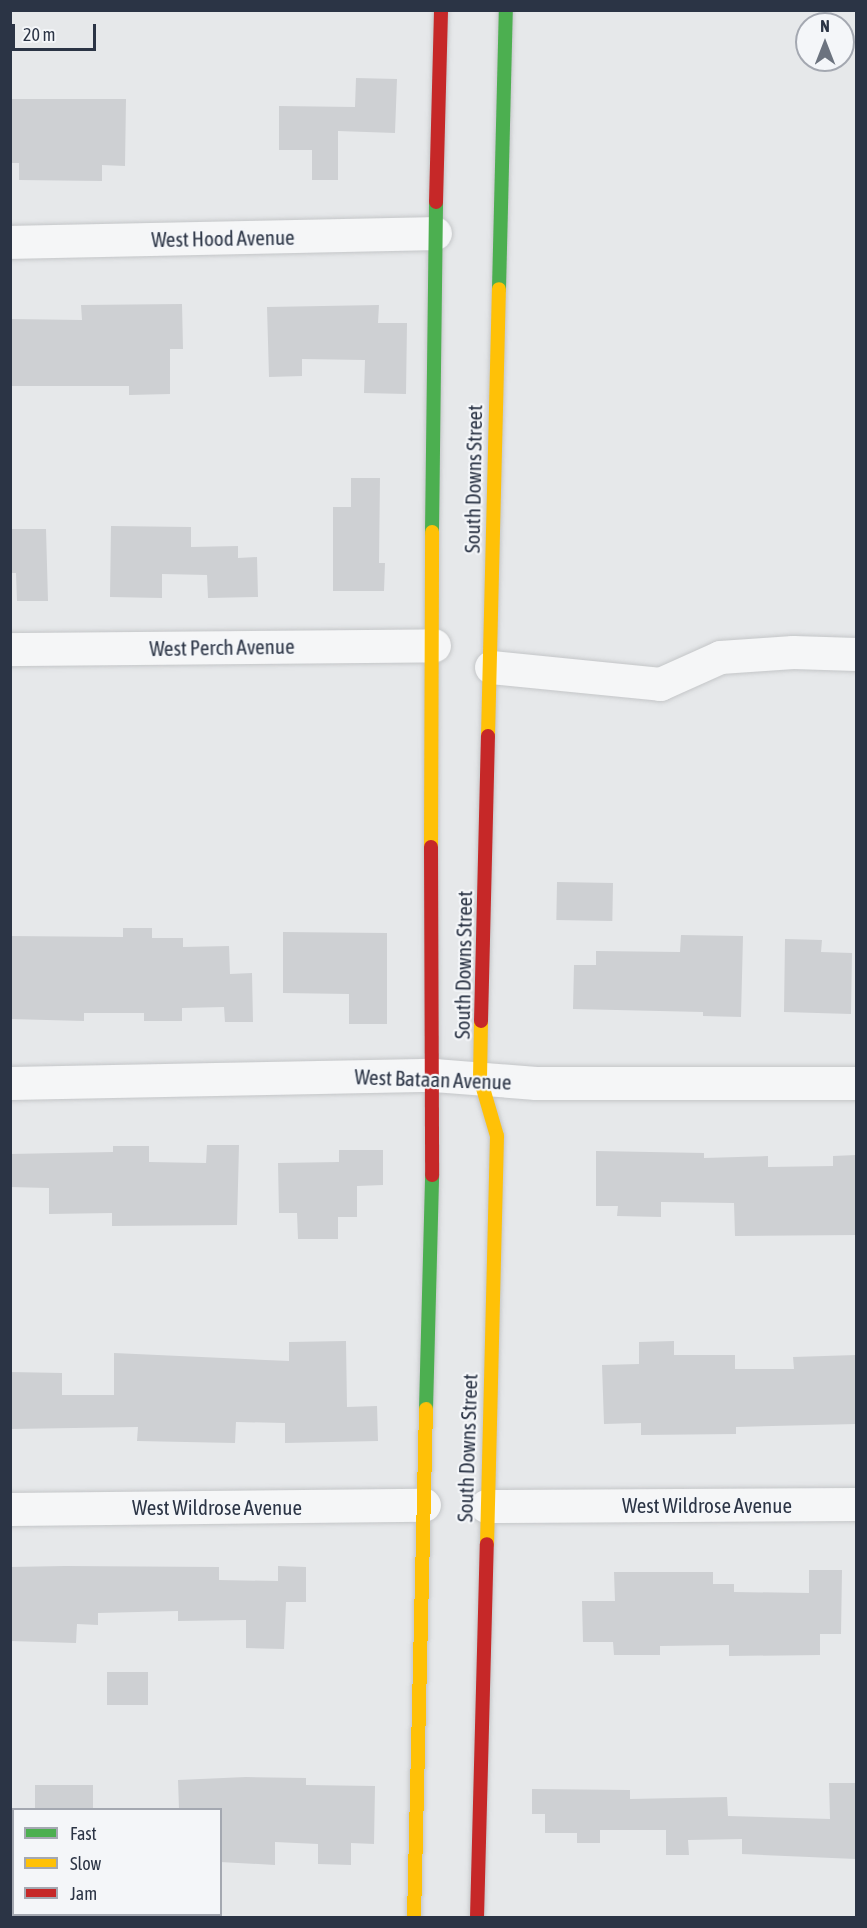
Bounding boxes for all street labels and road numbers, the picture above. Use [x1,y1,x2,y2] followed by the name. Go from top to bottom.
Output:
[151,224,295,252] street label: West Hood Avenue
[459,405,487,553] street label: South Downs Street
[149,633,295,661] street label: West Perch Avenue
[449,891,477,1039] street label: South Downs Street
[354,1064,512,1094] street label: West Bataan Avenue
[452,1373,482,1523] street label: South Downs Street
[622,1492,792,1518] street label: West Wildrose Avenue
[132,1494,302,1520] street label: West Wildrose Avenue

